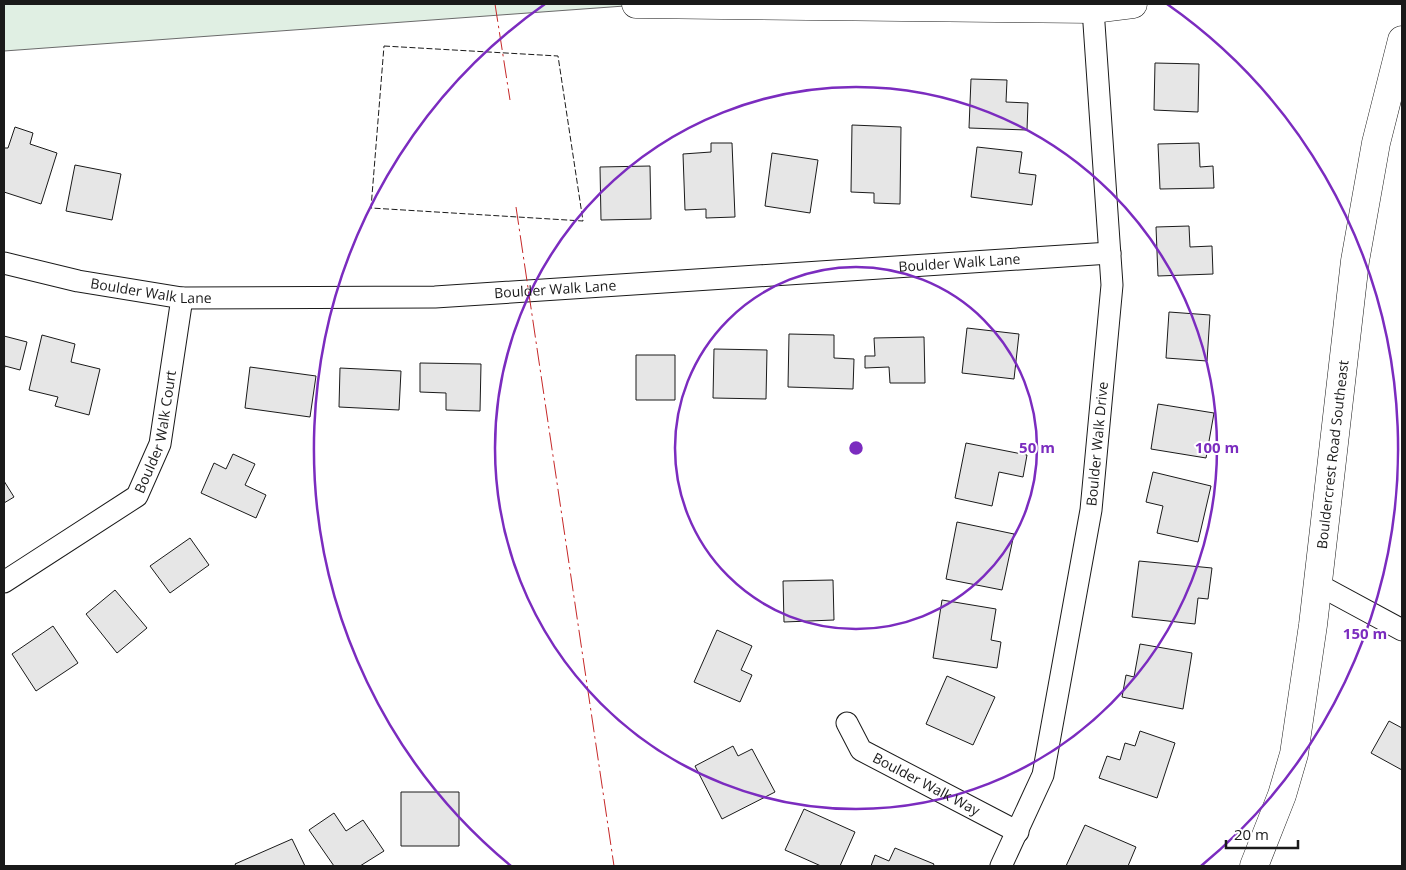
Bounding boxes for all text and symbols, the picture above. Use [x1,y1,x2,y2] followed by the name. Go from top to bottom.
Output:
[898,249,1021,276] street label: Boulder Walk Lane
[89,273,212,307] street label: Boulder Walk Lane
[494,275,617,302] street label: Boulder Walk Lane
[1312,359,1353,550] street label: Bouldercrest Road Southeast
[129,369,180,496] street label: Boulder Walk Court
[1081,381,1112,507] street label: Boulder Walk Drive
[1019,437,1055,457] text: 50 m
[1195,437,1239,457] text: 100 m
[847,439,865,457] centre of rings
[1343,623,1387,643] text: 150 m
[870,748,984,820] street label: Boulder Walk Way
[1226,818,1298,850] scale bar
[1234,824,1269,844] text: 20 m

